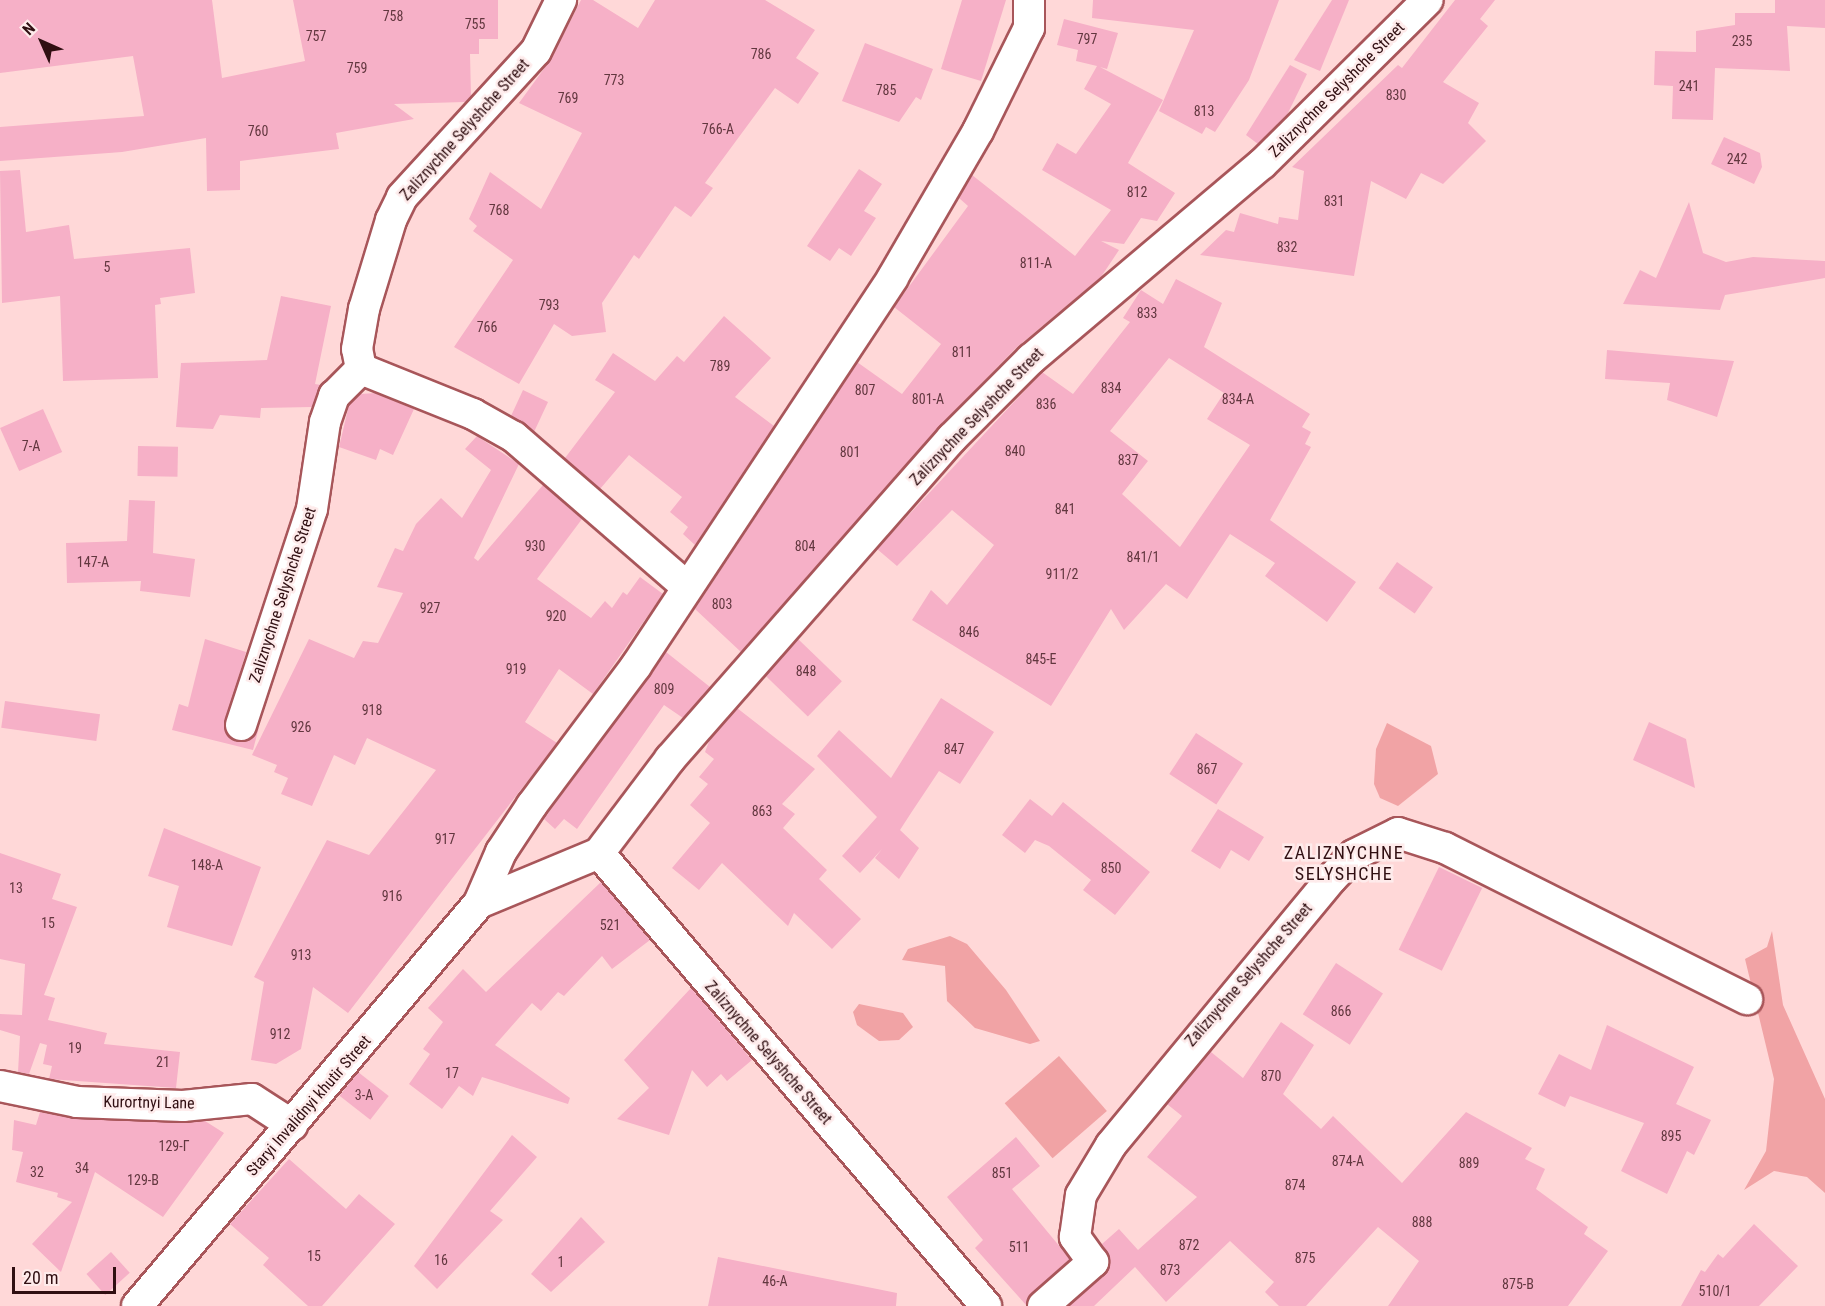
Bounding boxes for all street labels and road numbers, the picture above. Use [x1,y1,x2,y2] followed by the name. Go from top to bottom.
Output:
[1265,18,1409,162] street label: Zaliznychne Selyshche Street
[396,55,534,205] street label: Zaliznychne Selyshche Street
[906,344,1048,490] street label: Zaliznychne Selyshche Street
[245,505,321,685] street label: Zaliznychne Selyshche Street
[1181,899,1317,1051] street label: Zaliznychne Selyshche Street
[700,977,836,1129] street label: Zaliznychne Selyshche Street
[243,1032,375,1180] street label: Staryi Invalidnyi khutir Street
[103,1093,195,1113] street label: Kurortnyi Lane

